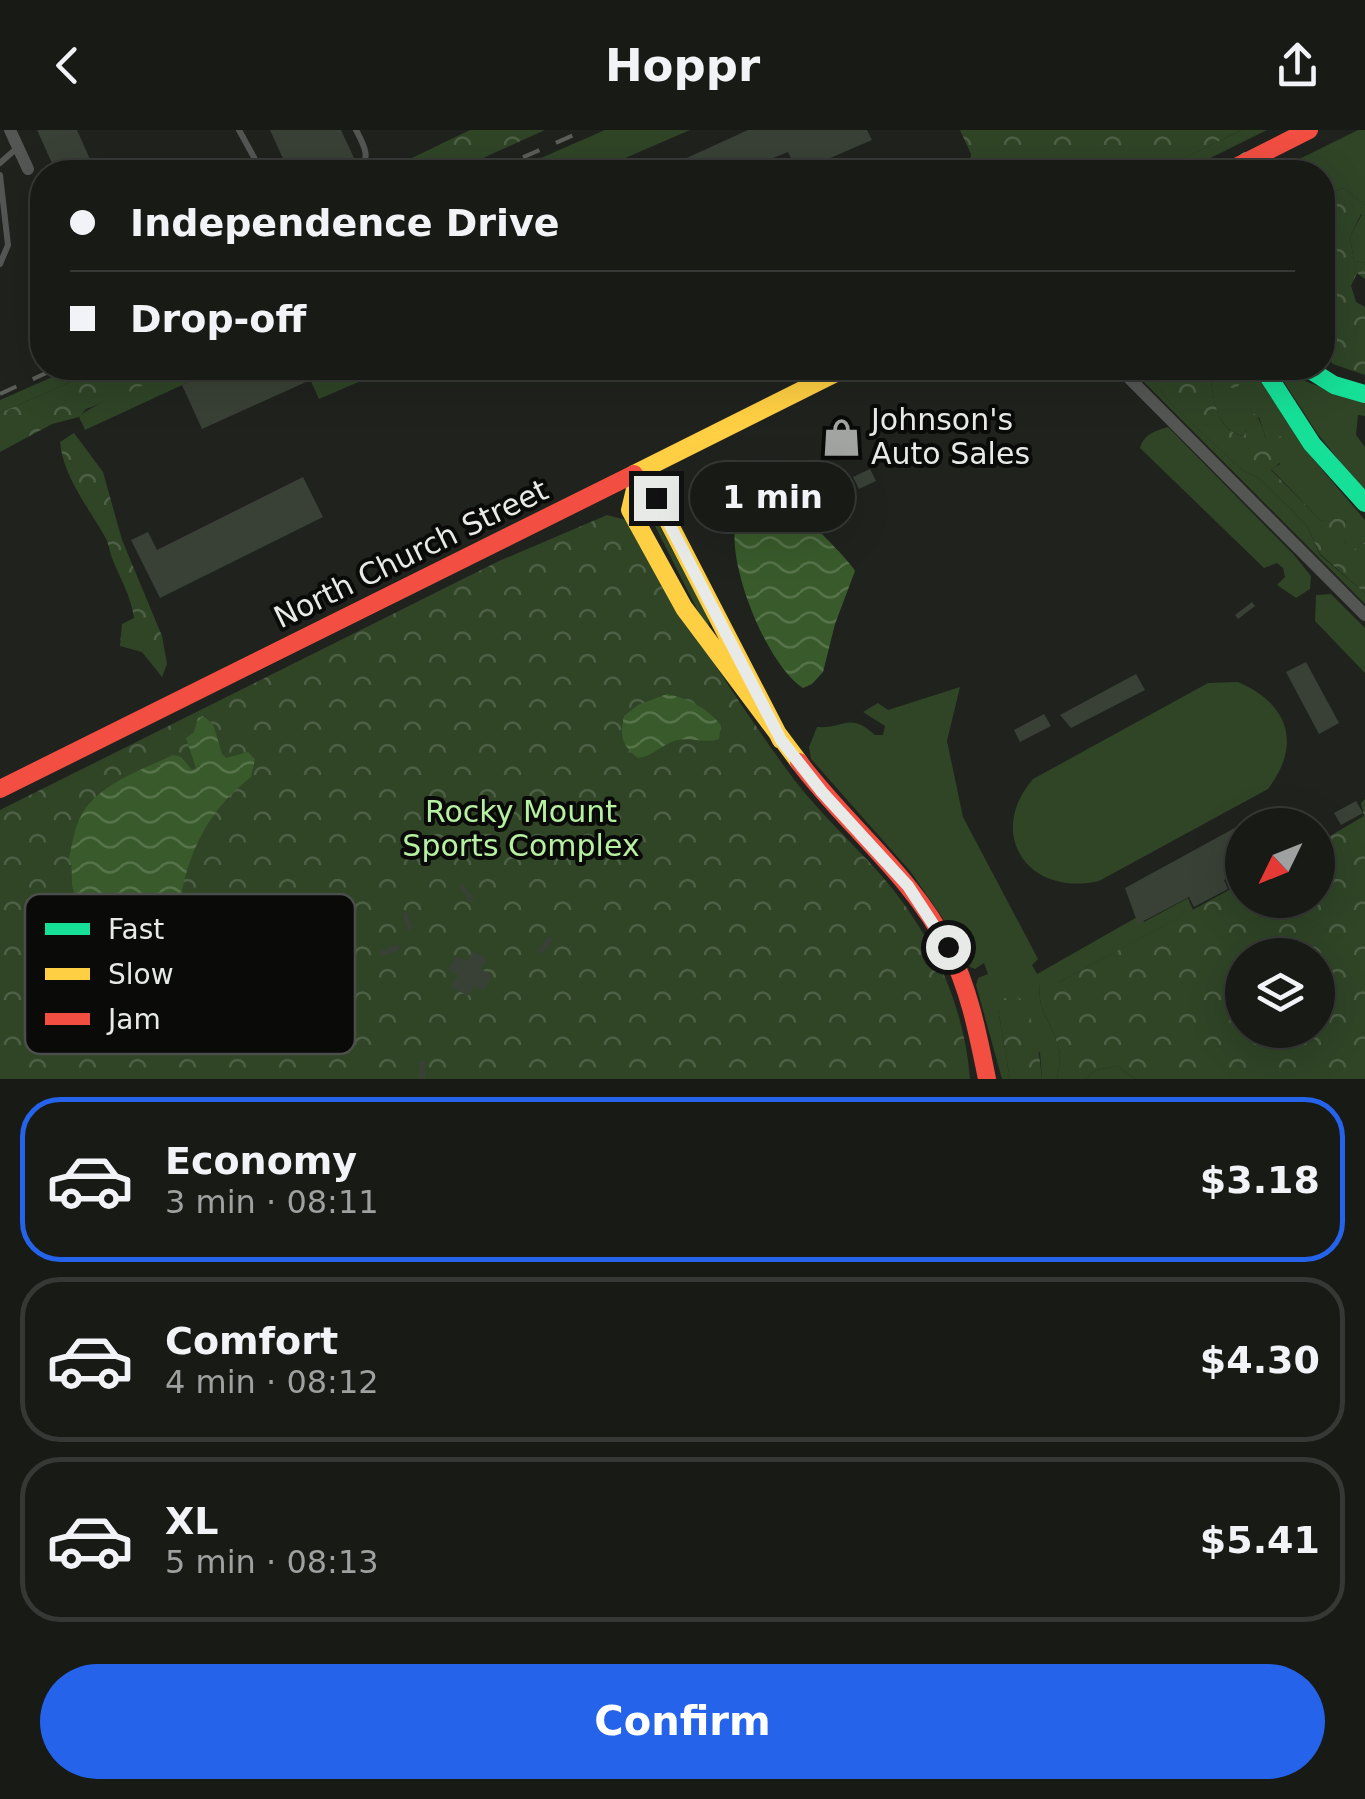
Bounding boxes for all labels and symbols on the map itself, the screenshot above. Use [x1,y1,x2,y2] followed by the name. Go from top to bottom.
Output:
[869,402,1030,471] place label: Johnson's Auto Sales
[820,416,862,458] shop icon: Johnson's Auto Sales
[691,463,856,533] callout: 1 min
[268,472,554,635] street label: North Church Street
[634,476,679,521] route end
[402,794,640,863] park label: Rocky Mount Sports Complex
[1225,808,1335,918] north arrow
[25,894,355,1054] legend
[108,913,164,946] text: Fast
[926,925,971,970] route start
[108,958,174,991] text: Slow
[106,1003,161,1036] text: Jam

